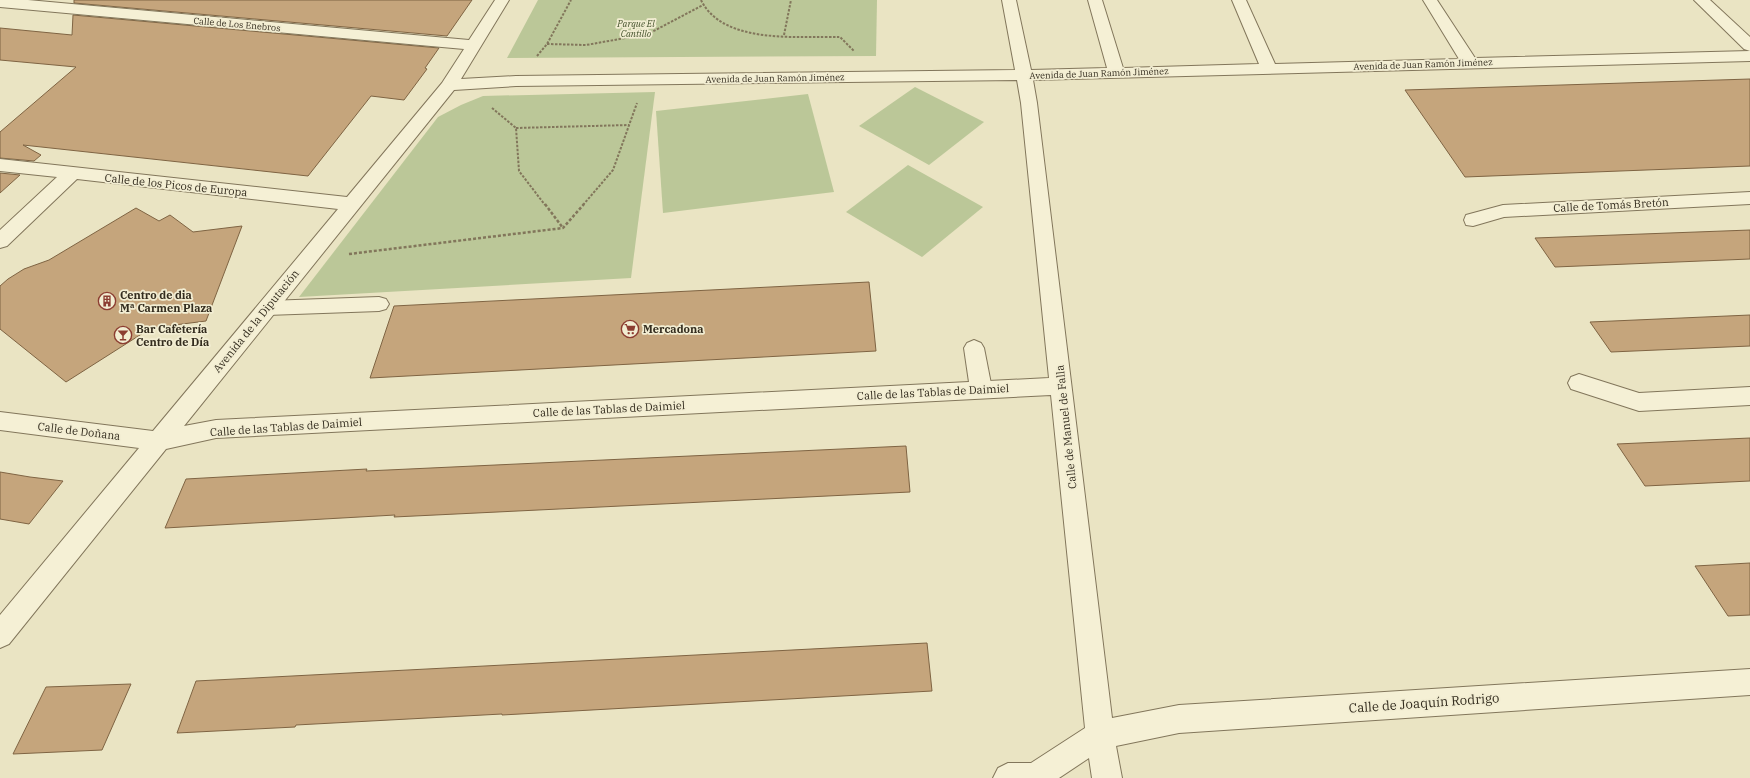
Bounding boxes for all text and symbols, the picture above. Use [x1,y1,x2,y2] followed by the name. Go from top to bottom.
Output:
[193,15,281,33] street label: Calle de Los Enebros
[616,18,655,39] park label: Parque El Cantillo
[1353,56,1493,72] street label: Avenida de Juan Ramón Jiménez
[1029,65,1169,81] street label: Avenida de Juan Ramón Jiménez
[705,71,845,85] street label: Avenida de Juan Ramón Jiménez
[104,171,248,199] street label: Calle de los Picos de Europa
[1553,195,1669,215] street label: Calle de Tomás Bretón
[210,267,302,375] street label: Avenida de la Diputación
[120,288,212,315] place label: Centro de dia Mª Carmen Plaza
[97,291,117,311] building icon: Centro de dia Mª Carmen Plaza
[620,319,640,339] supermarket icon: Mercadona
[136,322,209,349] place label: Bar Cafetería Centro de Día
[643,322,704,336] place label: Mercadona
[113,325,133,345] bar icon: Bar Cafetería Centro de Día
[1053,364,1079,490] street label: Calle de Manuel de Falla
[857,381,1009,403] street label: Calle de las Tablas de Daimiel
[533,398,685,420] street label: Calle de las Tablas de Daimiel
[209,415,363,439] street label: Calle de las Tablas de Daimiel
[37,419,121,443] street label: Calle de Doñana
[1348,689,1500,717] street label: Calle de Joaquín Rodrigo

